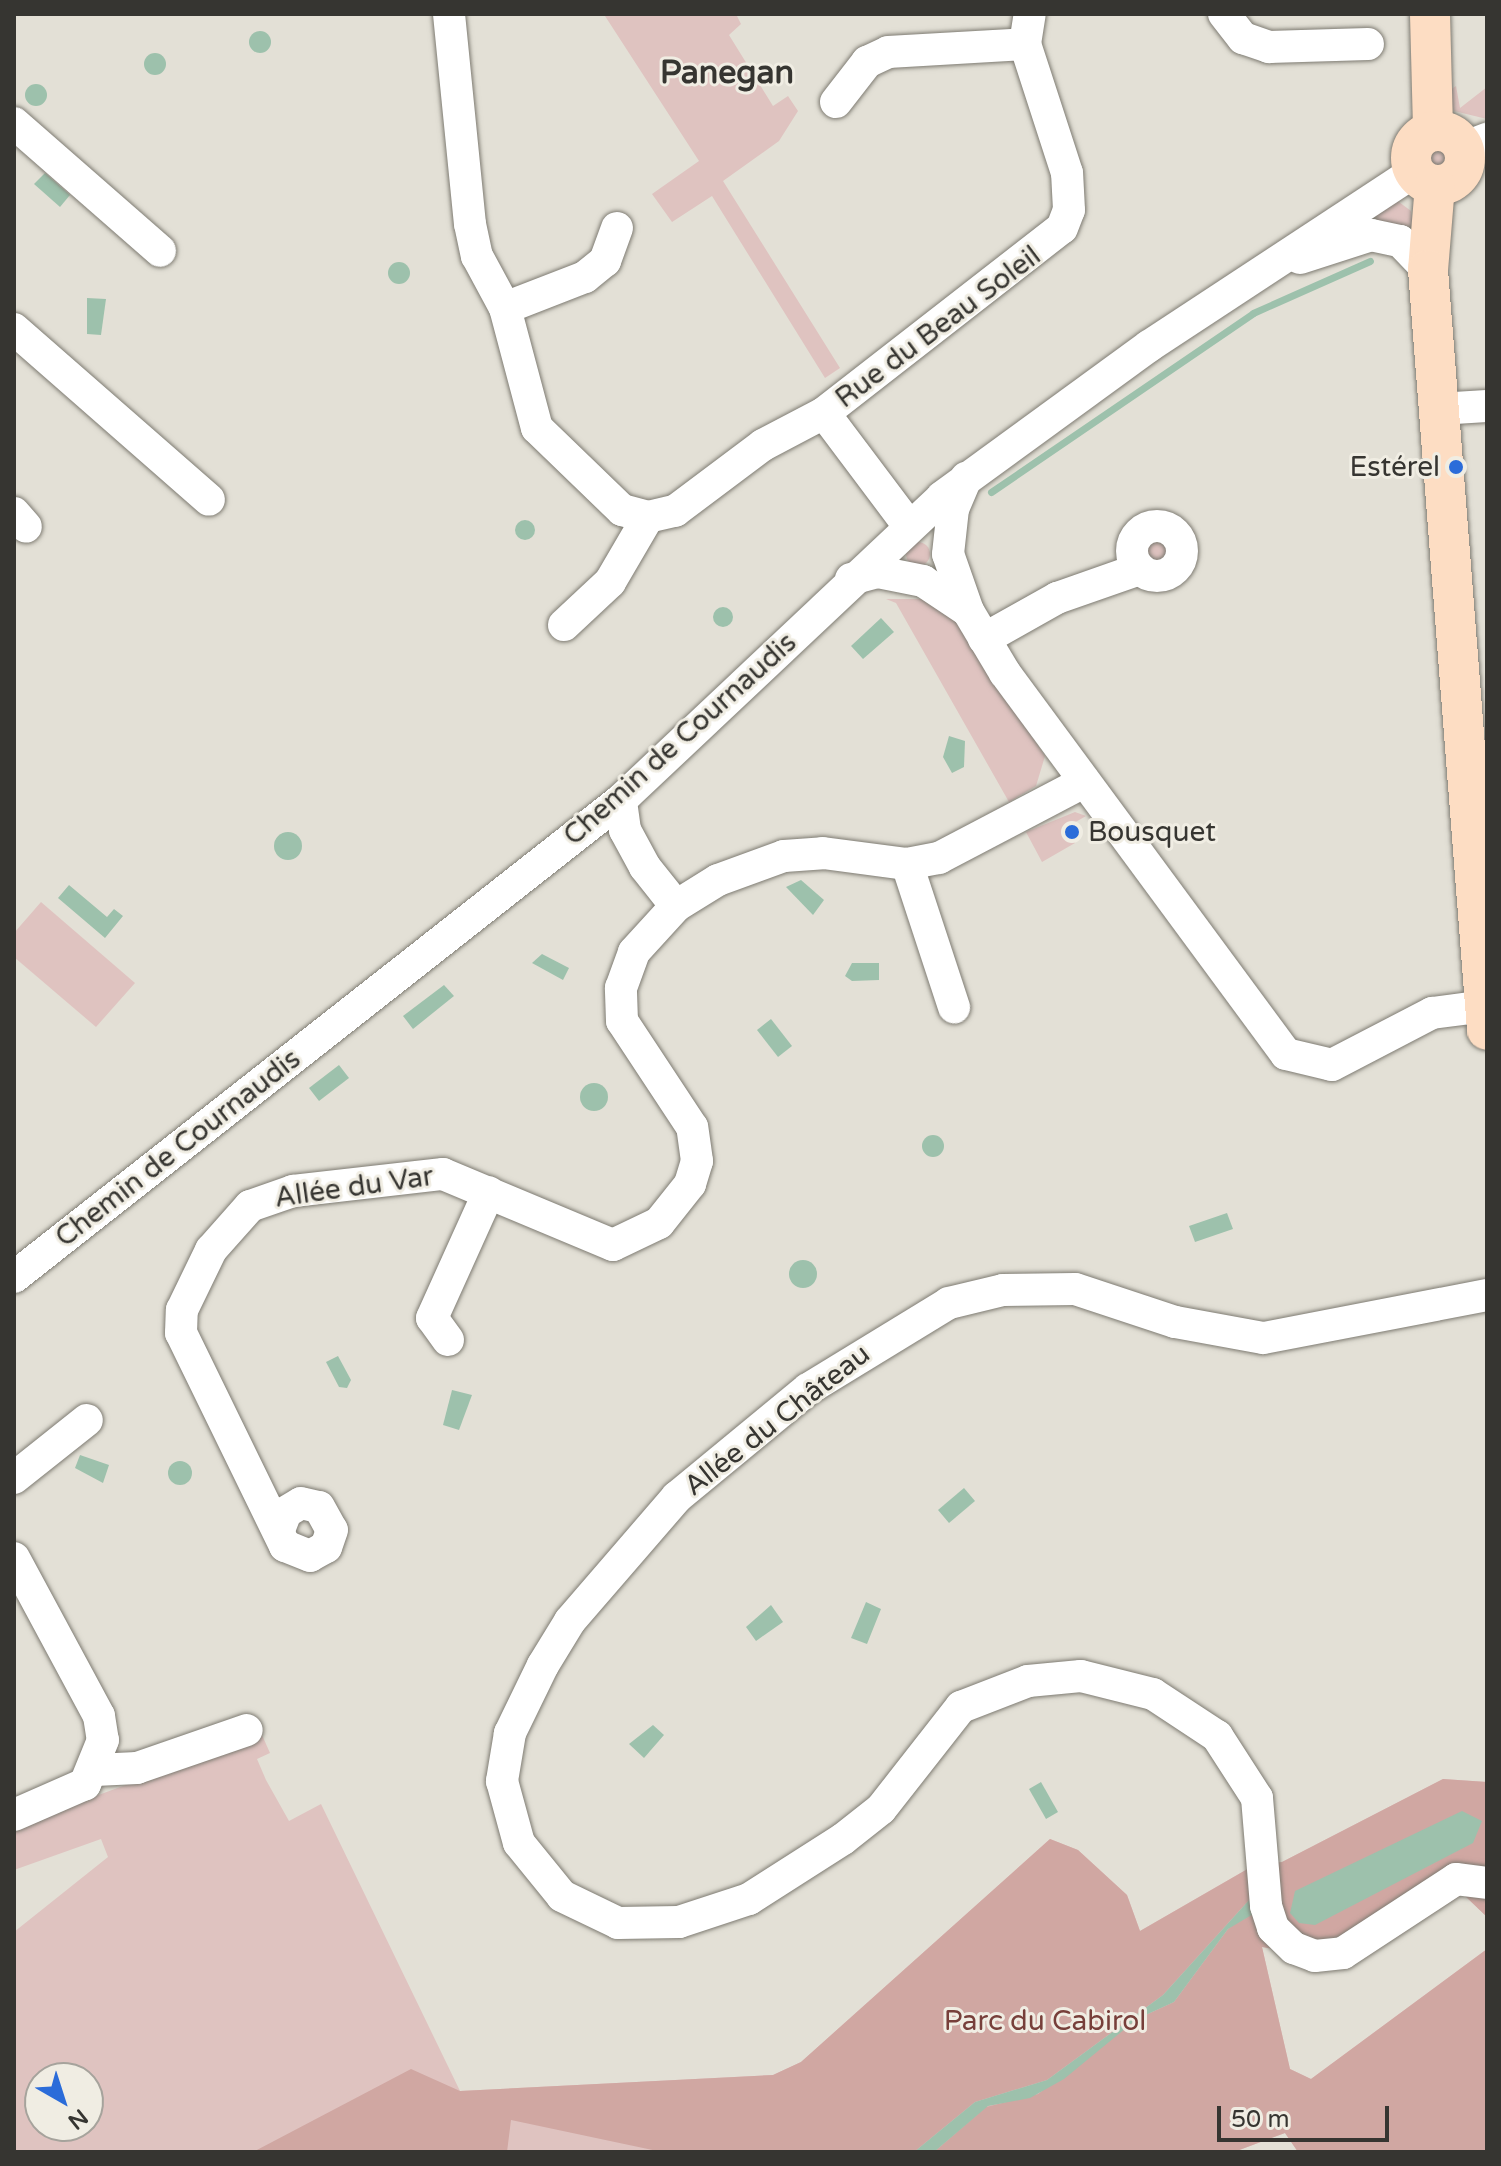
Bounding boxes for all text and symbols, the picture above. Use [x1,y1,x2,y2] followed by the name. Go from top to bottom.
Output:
[660,54,794,92] district label: Panegan
[829,239,1047,415] street label: Rue du Beau Soleil
[1350,450,1440,484] place label: Estérel
[1447,458,1465,476] marker: Estérel
[557,626,803,852] street label: Chemin de Cournaudis
[1088,815,1216,849] place label: Bousquet
[1063,823,1081,841] marker: Bousquet
[49,1042,307,1254] street label: Chemin de Cournaudis
[272,1159,436,1215] street label: Allée du Var
[677,1337,877,1503] street label: Allée du Château
[944,2004,1146,2038] park label: Parc du Cabirol
[24,2062,104,2142] north arrow
[1221,2090,1393,2140] scale bar
[63,2103,93,2135] text: N
[1231,2105,1289,2134] text: 50 m

